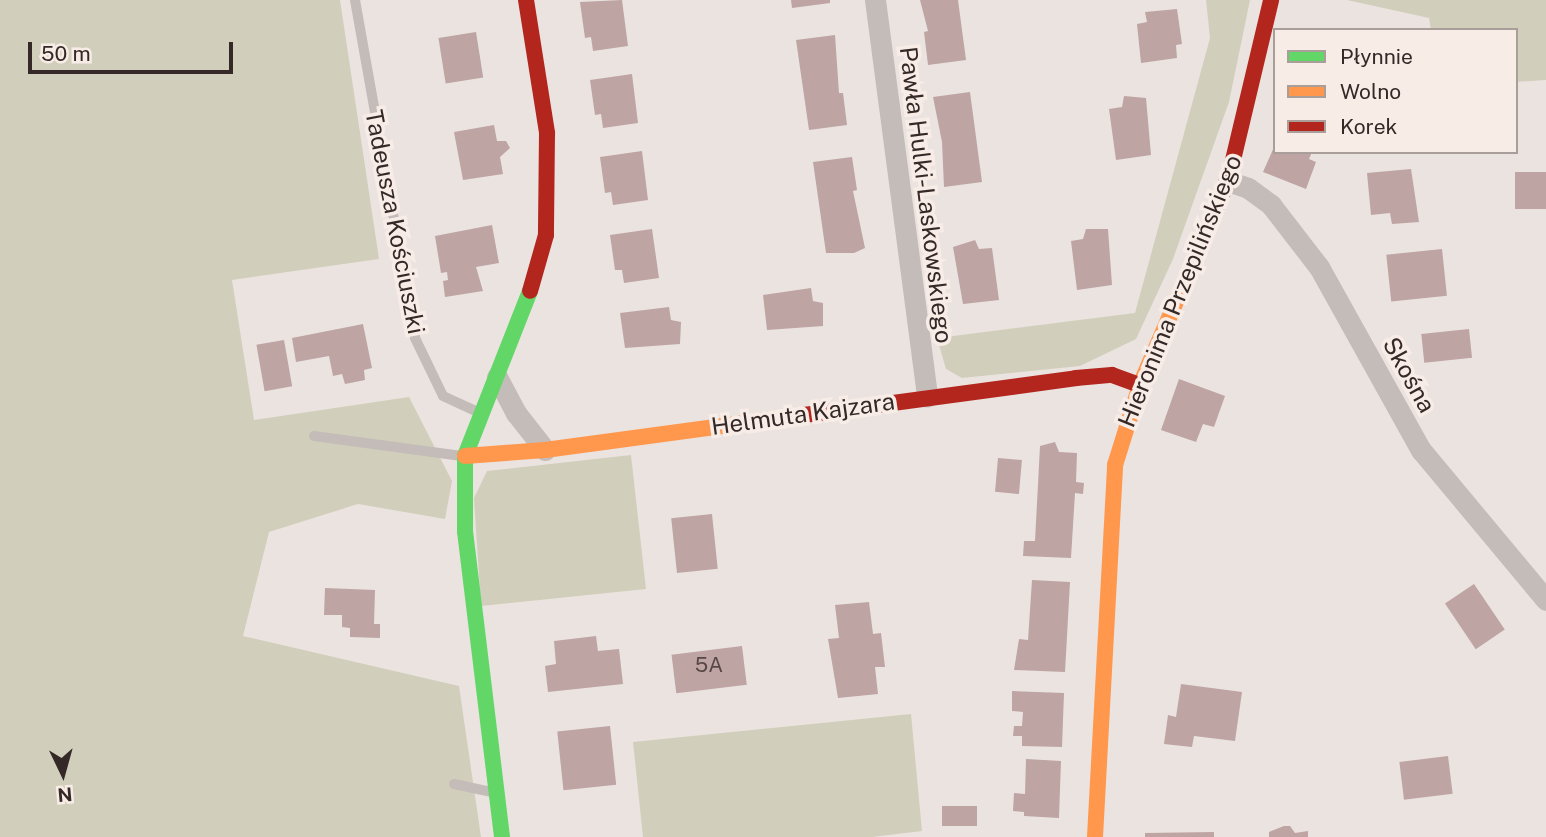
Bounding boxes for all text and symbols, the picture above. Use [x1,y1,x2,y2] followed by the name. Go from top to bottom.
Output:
[32,28,236,72] scale bar
[1273,28,1518,154] legend
[41,41,91,66] text: 50 m
[1340,44,1413,69] text: Płynnie
[894,45,958,345] street label: Pawła Hulki-Laskowskiego
[1340,79,1401,104] text: Wolno
[359,107,431,337] street label: Tadeusza Kościuszki
[1340,114,1397,139] text: Korek
[1112,151,1248,431] street label: Hieronima Przepilińskiego
[1377,332,1441,418] street label: Skośna
[709,387,897,441] street label: Helmuta Kajzara
[695,652,723,678] house number: 5A
[28,739,98,809] north arrow
[56,783,73,807] text: N

